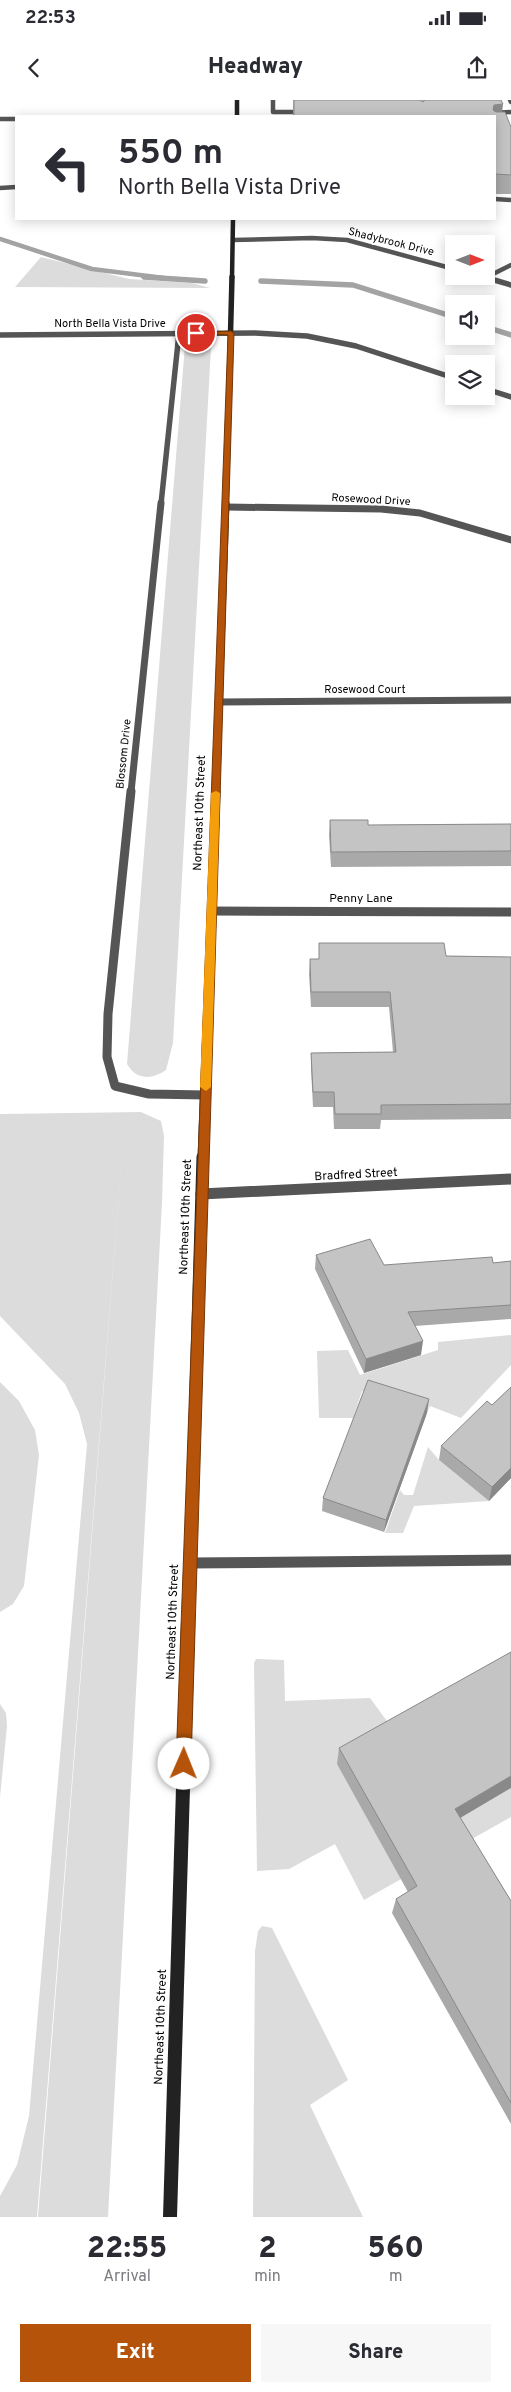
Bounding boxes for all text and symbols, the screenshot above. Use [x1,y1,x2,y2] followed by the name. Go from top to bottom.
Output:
[25,6,76,30] text: 22:53
[20,54,48,82] icon: back
[208,54,303,81] text: Headway
[463,54,491,82] icon: share
[118,132,223,176] text: 550 m
[35,135,100,200] icon: left
[118,175,341,202] text: North Bella Vista Drive
[347,225,435,259] street label: Shadybrook Drive
[445,235,495,285] north arrow
[445,235,495,405] map controls
[445,295,495,345] button: sound
[175,312,217,354] pin
[54,317,166,331] street label: North Bella Vista Drive
[182,319,210,347] icon: arrive
[445,355,495,405] button: layers
[331,491,411,509] street label: Rosewood Drive
[324,683,406,697] street label: Rosewood Court
[113,718,135,790] street label: Blossom Drive
[190,755,210,871] street label: Northeast 10th Street
[329,891,393,907] street label: Penny Lane
[176,1159,196,1275] street label: Northeast 10th Street
[314,1165,398,1185] street label: Bradfred Street
[163,1564,183,1680] street label: Northeast 10th Street
[157,1737,209,1789] position arrow
[151,1969,171,2085] street label: Northeast 10th Street
[87,2231,167,2268] text: 22:55
[258,2231,277,2268] text: 2
[368,2231,424,2268] text: 560
[103,2267,151,2287] text: Arrival
[254,2267,281,2287] text: min
[389,2267,403,2287] text: m
[20,2324,251,2382] button: Exit
[261,2324,491,2382] button: Share

